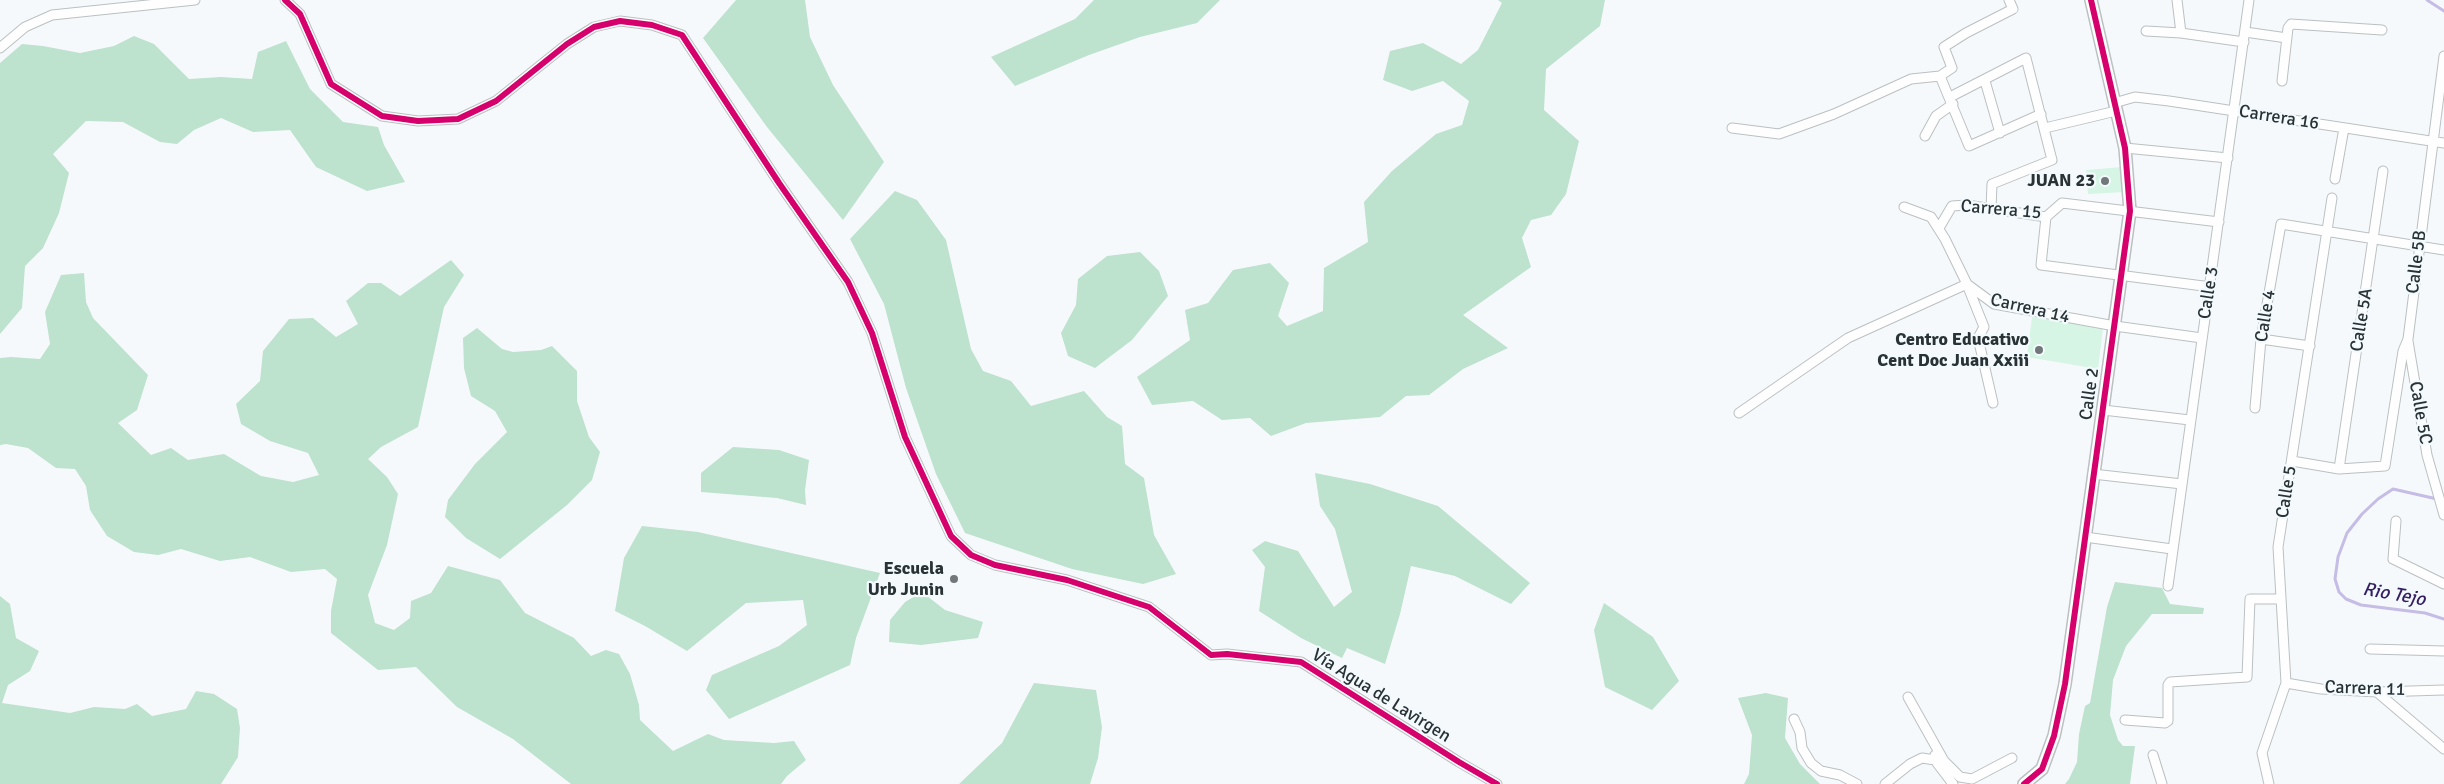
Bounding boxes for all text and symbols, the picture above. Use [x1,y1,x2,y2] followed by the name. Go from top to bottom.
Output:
[2237,101,2321,135] street label: Carrera 16
[2027,170,2095,192] place label: JUAN 23
[2099,175,2111,187] marker: JUAN 23
[1960,196,2042,224] street label: Carrera 15
[2402,229,2432,295] street label: Calle 5B
[2194,265,2224,321] street label: Calle 3
[2346,287,2378,353] street label: Calle 5A
[2251,288,2281,344] street label: Calle 4
[1988,289,2072,329] street label: Carrera 14
[1877,329,2029,372] place label: Centro Educativo Cent Doc Juan Xxiii
[2033,344,2045,356] marker: Centro Educativo Cent Doc Juan Xxiii
[2076,366,2104,422] street label: Calle 2
[2404,380,2436,446] street label: Calle 5C
[2272,464,2302,520] street label: Calle 5
[868,558,944,600] place label: Escuela Urb Junin
[948,573,960,585] marker: Escuela Urb Junin
[2361,578,2427,612] water label: Rio Tejo
[1308,644,1454,748] street label: Vía Agua de Lavirgen
[2324,677,2406,701] street label: Carrera 11

